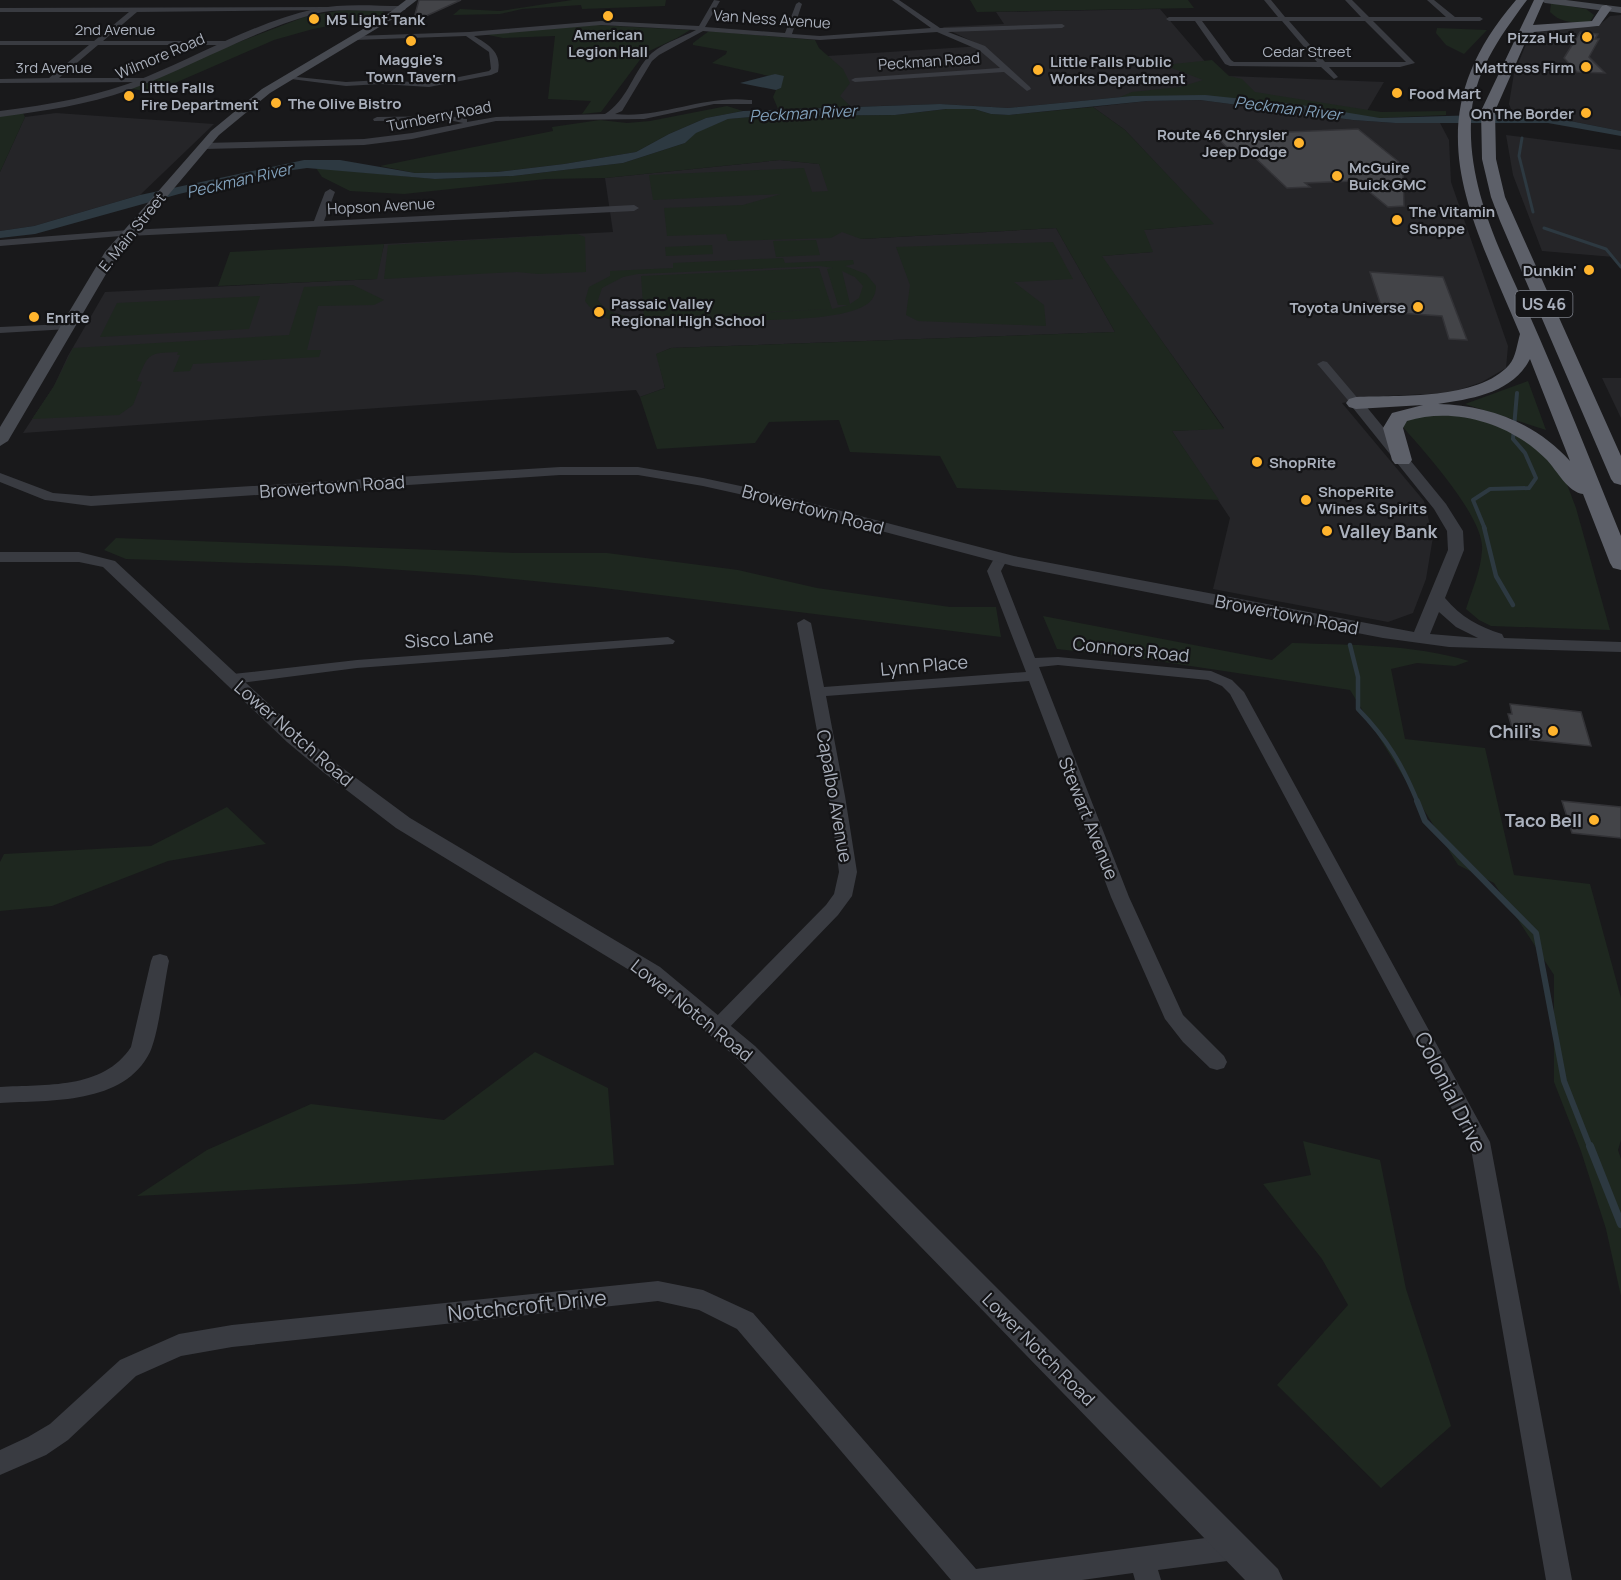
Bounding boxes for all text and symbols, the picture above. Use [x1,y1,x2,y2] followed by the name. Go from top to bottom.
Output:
[713,4,832,34] street label: Van Ness Avenue
[326,9,426,30] place label: M5 Light Tank
[601,9,615,23] marker: American Legion Hall
[307,12,321,26] marker: M5 Light Tank
[75,19,156,40] street label: 2nd Avenue
[568,24,648,62] place label: American Legion Hall
[1507,27,1575,48] place label: Pizza Hut
[112,28,208,84] street label: Wilmore Road
[1580,30,1594,44] marker: Pizza Hut
[404,34,418,48] marker: Maggie's Town Tavern
[1262,41,1352,62] street label: Cedar Street
[877,47,981,75] street label: Peckman Road
[366,49,456,87] place label: Maggie's Town Tavern
[1050,51,1186,89] place label: Little Falls Public Works Department
[16,57,93,78] street label: 3rd Avenue
[1475,57,1574,78] place label: Mattress Firm
[1579,60,1593,74] marker: Mattress Firm
[1031,63,1045,77] marker: Little Falls Public Works Department
[141,77,259,115] place label: Little Falls Fire Department
[1409,83,1481,104] place label: Food Mart
[1390,86,1404,100] marker: Food Mart
[122,89,136,103] marker: Little Falls Fire Department
[1233,91,1345,126] water label: Peckman River
[288,93,402,114] place label: The Olive Bistro
[269,96,283,110] marker: The Olive Bistro
[385,96,493,136] street label: Turnberry Road
[749,99,860,127] water label: Peckman River
[1471,103,1574,124] place label: On The Border
[1579,106,1593,120] marker: On The Border
[1157,124,1287,162] place label: Route 46 Chrysler Jeep Dodge
[1292,136,1306,150] marker: Route 46 Chrysler Jeep Dodge
[184,157,296,203] water label: Peckman River
[1349,157,1427,195] place label: McGuire Buick GMC
[1330,169,1344,183] marker: McGuire Buick GMC
[94,188,170,276] street label: E. Main Street
[327,193,436,219] street label: Hopson Avenue
[1409,201,1495,239] place label: The Vitamin Shoppe
[1390,213,1404,227] marker: The Vitamin Shoppe
[1523,260,1577,281] place label: Dunkin'
[1582,263,1596,277] marker: Dunkin'
[1516,291,1572,317] road number: US 46
[611,293,765,331] place label: Passaic Valley Regional High School
[1289,297,1406,318] place label: Toyota Universe
[1411,300,1425,314] marker: Toyota Universe
[592,305,606,319] marker: Passaic Valley Regional High School
[46,307,89,328] place label: Enrite
[27,310,41,324] marker: Enrite
[1269,452,1336,473] place label: ShopRite
[1250,455,1264,469] marker: ShopRite
[258,469,406,503] street label: Browertown Road
[739,479,887,539] street label: Browertown Road
[1318,481,1427,519] place label: ShopeRite Wines & Spirits
[1299,493,1313,507] marker: ShopeRite Wines & Spirits
[1339,519,1438,543] place label: Valley Bank
[1320,524,1334,538] marker: Valley Bank
[1213,588,1361,640] street label: Browertown Road
[404,623,494,653] street label: Sisco Lane
[1071,631,1191,667] street label: Connors Road
[879,649,969,681] street label: Lynn Place
[229,675,359,791] street label: Lower Notch Road
[1489,719,1541,743] place label: Chili's
[1546,724,1560,738] marker: Chili's
[812,728,858,864] street label: Capalbo Avenue
[1053,753,1125,883] street label: Stewart Avenue
[1505,808,1582,832] place label: Taco Bell
[1587,813,1601,827] marker: Taco Bell
[626,953,758,1067] street label: Lower Notch Road
[1409,1027,1493,1157] street label: Colonial Drive
[446,1283,608,1327] street label: Notchcroft Drive
[977,1287,1101,1411] street label: Lower Notch Road

